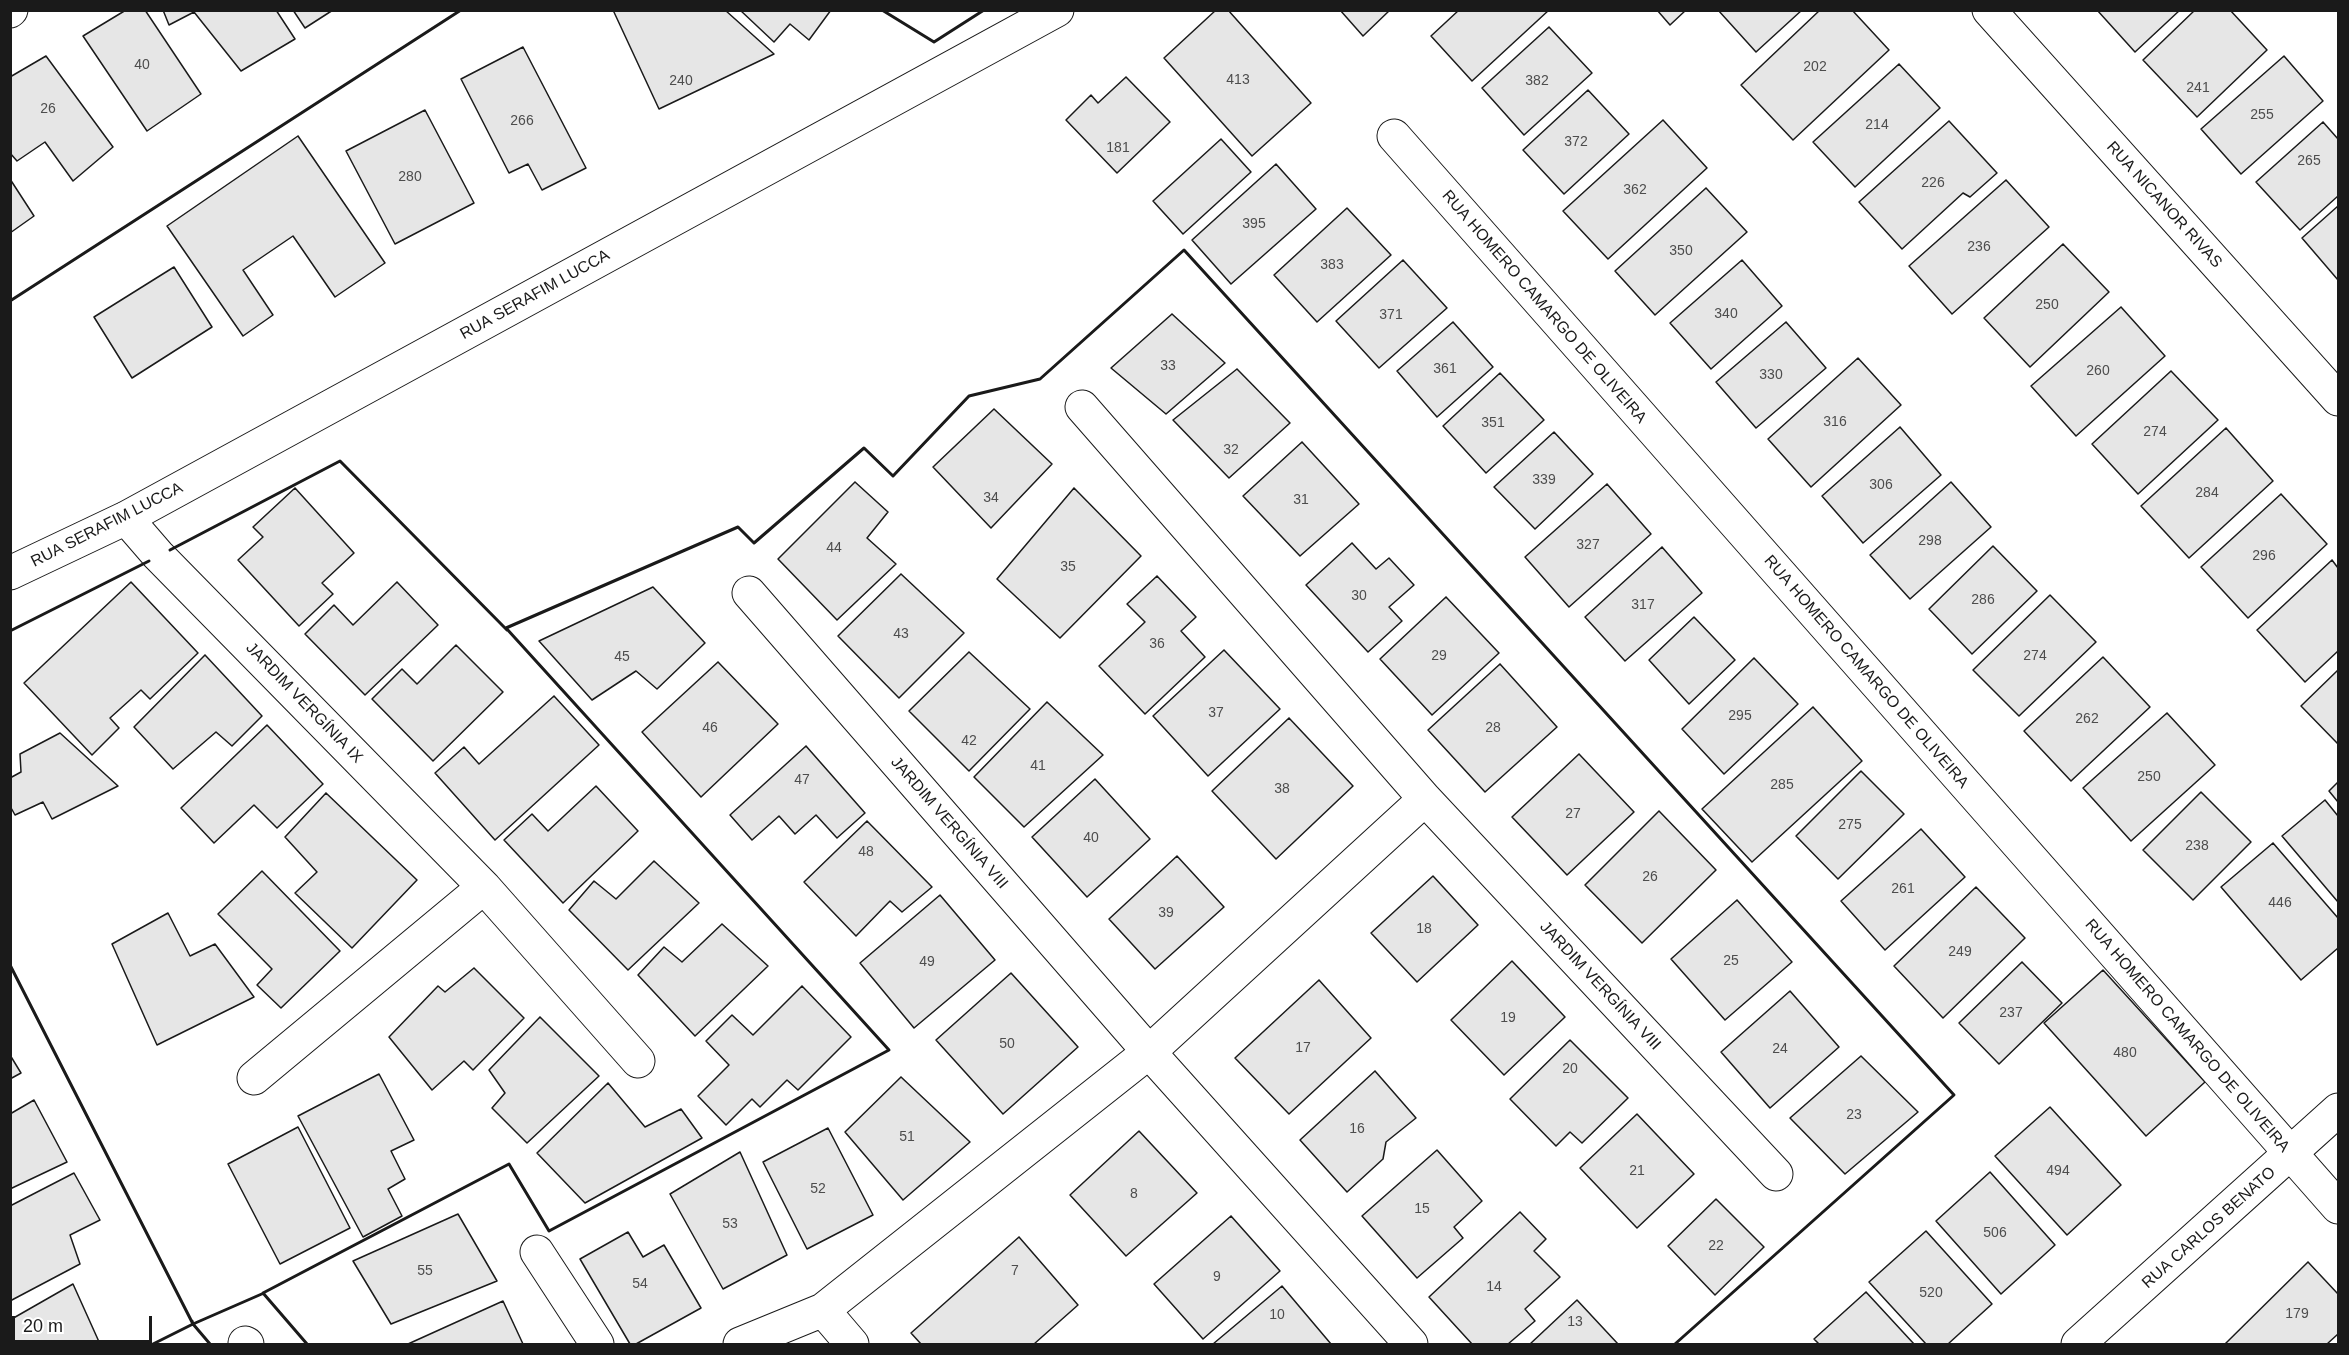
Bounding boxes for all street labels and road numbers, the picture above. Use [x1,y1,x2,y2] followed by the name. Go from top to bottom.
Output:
[2102,138,2226,272] street label: RUA NICANOR RIVAS
[1438,187,1650,427] street label: RUA HOMERO CAMARGO DE OLIVEIRA
[457,246,613,344] street label: RUA SERAFIM LUCCA
[28,478,186,572] street label: RUA SERAFIM LUCCA
[1760,552,1972,792] street label: RUA HOMERO CAMARGO DE OLIVEIRA
[242,639,366,767] street label: JARDIM VERGÍNIA IX
[886,753,1012,893] street label: JARDIM VERGÍNIA VIII
[2081,916,2293,1156] street label: RUA HOMERO CAMARGO DE OLIVEIRA
[1535,918,1665,1054] street label: JARDIM VERGÍNIA VIII
[2138,1163,2280,1293] street label: RUA CARLOS BENATO

